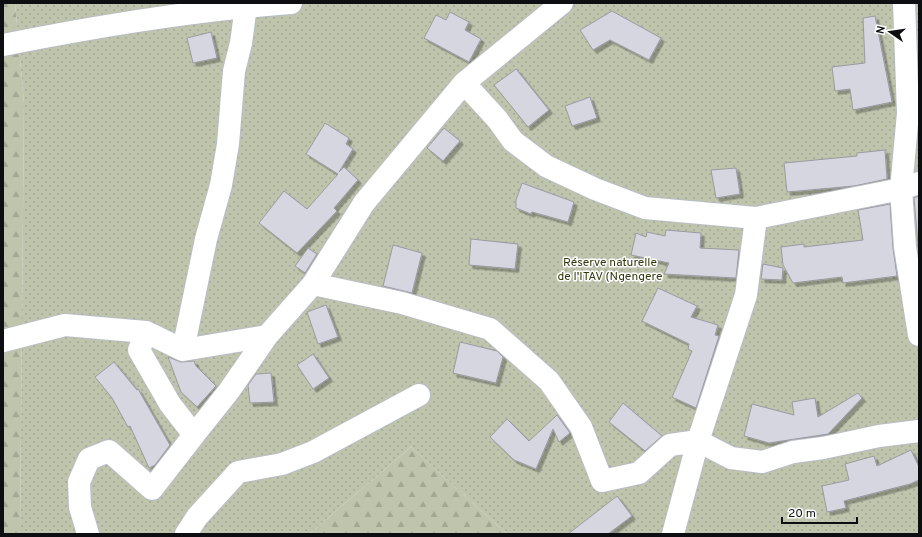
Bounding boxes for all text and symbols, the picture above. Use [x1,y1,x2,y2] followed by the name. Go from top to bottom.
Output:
[870,12,910,52] north arrow
[874,25,889,35] text: N
[558,255,662,285] park label: Réserve naturelle de l'ITAV (Ngengere
[782,499,857,525] scale bar
[788,506,816,522] text: 20 m

